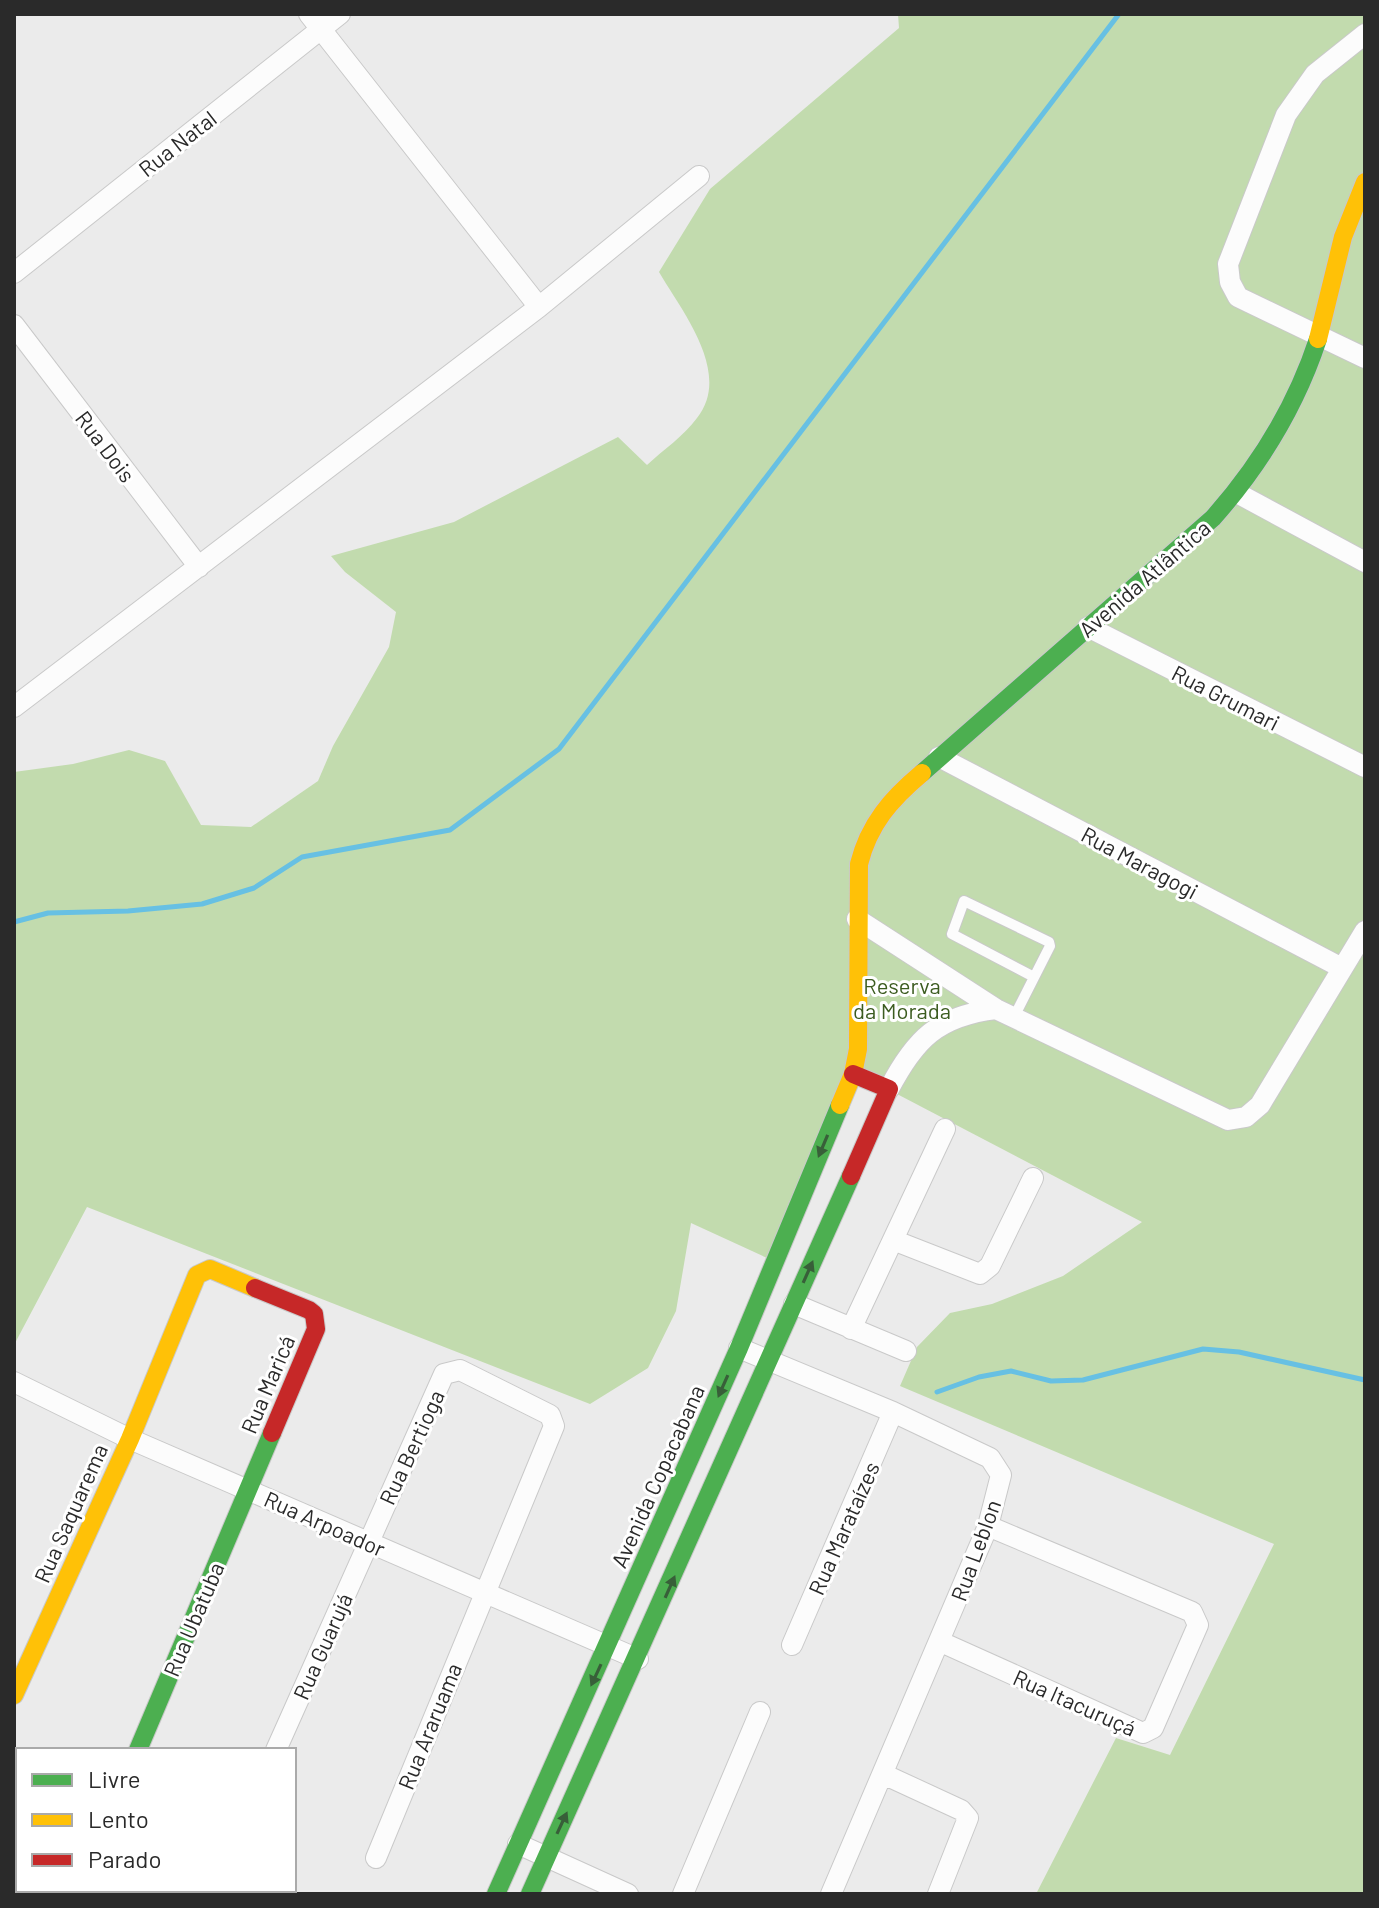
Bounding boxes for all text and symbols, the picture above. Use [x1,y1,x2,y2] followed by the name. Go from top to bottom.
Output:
[133,105,221,181] street label: Rua Natal
[71,405,141,487] street label: Rua Dois
[1073,514,1215,642] street label: Avenida Atlântica
[1168,659,1284,735] street label: Rua Grumari
[1077,820,1203,904] street label: Rua Maragogi
[853,972,951,1023] park label: Reserva da Morada
[817,1134,830,1158] one-way arrow
[801,1260,815,1284] one-way arrow
[235,1331,299,1437] street label: Rua Maricá
[716,1374,730,1398] one-way arrow
[605,1381,709,1571] street label: Avenida Copacabana
[373,1386,449,1508] street label: Rua Bertioga
[28,1440,112,1586] street label: Rua Saquarema
[802,1457,884,1599] street label: Rua Marataízes
[261,1485,389,1561] street label: Rua Arpoador
[945,1496,1005,1604] street label: Rua Leblon
[157,1558,229,1680] street label: Rua Ubatuba
[663,1576,677,1599] one-way arrow
[287,1589,357,1703] street label: Rua Guarujá
[392,1659,466,1793] street label: Rua Araruama
[1010,1663,1140,1741] street label: Rua Itacuruçá
[589,1664,603,1687] one-way arrow
[16,1748,296,1892] legend
[88,1764,141,1793] text: Livre
[88,1804,149,1833] text: Lento
[555,1811,569,1834] one-way arrow
[88,1844,162,1873] text: Parado

